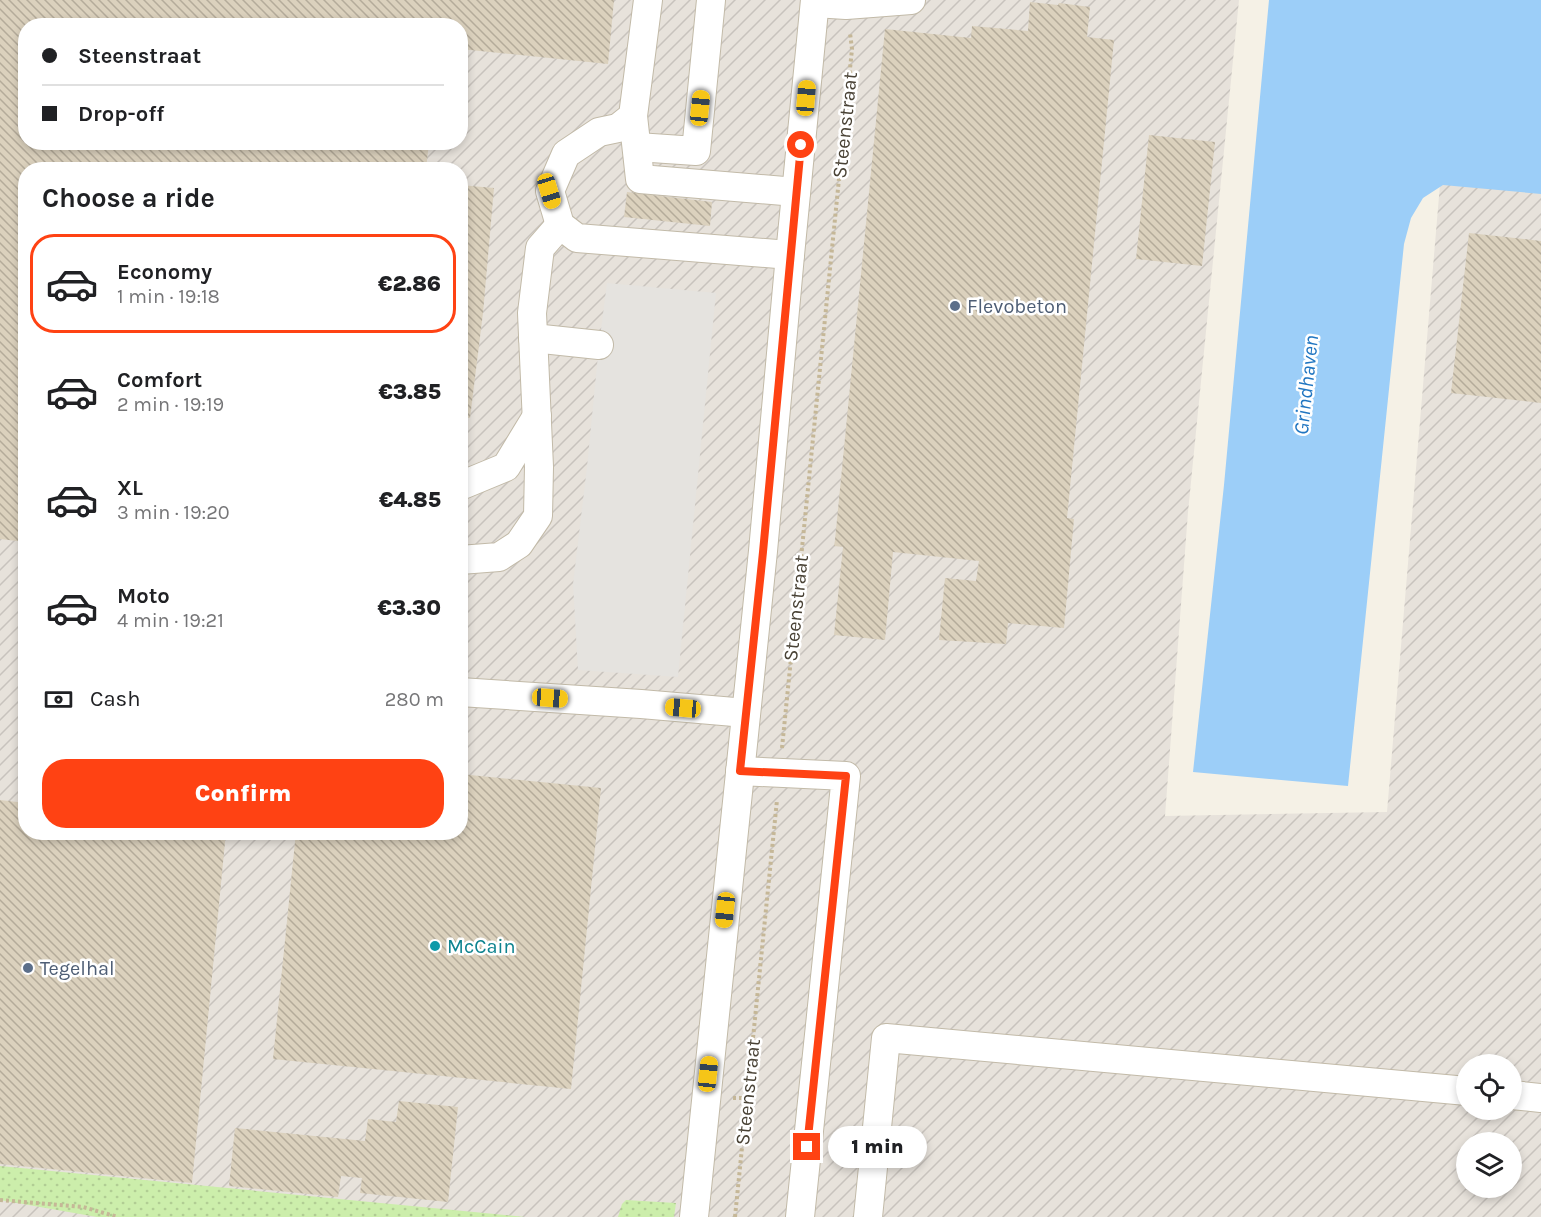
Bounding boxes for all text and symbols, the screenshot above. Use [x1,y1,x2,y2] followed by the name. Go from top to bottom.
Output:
[78,43,201,69] text: Steenstraat
[828,70,862,179] street label: Steenstraat
[795,79,817,117] car
[689,89,711,127] car
[78,101,164,127] text: Drop-off
[787,131,814,158] route start
[535,171,563,211] car
[42,182,215,214] text: Choose a ride
[45,257,99,311] icon: car
[117,259,212,285] text: Economy
[378,271,441,297] text: €2.86
[117,285,220,308] text: 1 min · 19:18
[967,295,1067,318] place label: Flevobeton
[948,299,962,313] marker: Flevobeton
[1289,334,1323,436] water label: Grindhaven
[45,365,99,419] icon: car
[117,367,202,393] text: Comfort
[378,379,441,405] text: €3.85
[117,393,224,416] text: 2 min · 19:19
[45,473,99,527] icon: car
[117,475,143,501] text: XL
[379,487,441,513] text: €4.85
[117,501,230,524] text: 3 min · 19:20
[779,553,813,662] street label: Steenstraat
[45,581,99,635] icon: car
[117,583,170,609] text: Moto
[377,595,441,621] text: €3.30
[117,609,224,632] text: 4 min · 19:21
[42,683,75,716] icon: cash
[90,686,140,712] text: Cash
[385,688,444,711] text: 280 m
[531,688,569,708] car
[664,697,702,719] car
[42,759,444,828] button: Confirm
[714,891,736,929] car
[447,935,516,958] place label: McCain
[428,939,442,953] marker: McCain
[40,957,115,980] place label: Tegelhal
[21,961,35,975] marker: Tegelhal
[731,1037,765,1146] street label: Steenstraat
[1456,1054,1522,1198] map controls
[1456,1054,1522,1120] button: locate
[697,1055,719,1093] car
[828,1126,927,1168] callout: 1 min
[1456,1132,1522,1198] button: layers
[793,1133,820,1160] route end
[851,1135,904,1158] text: 1 min

